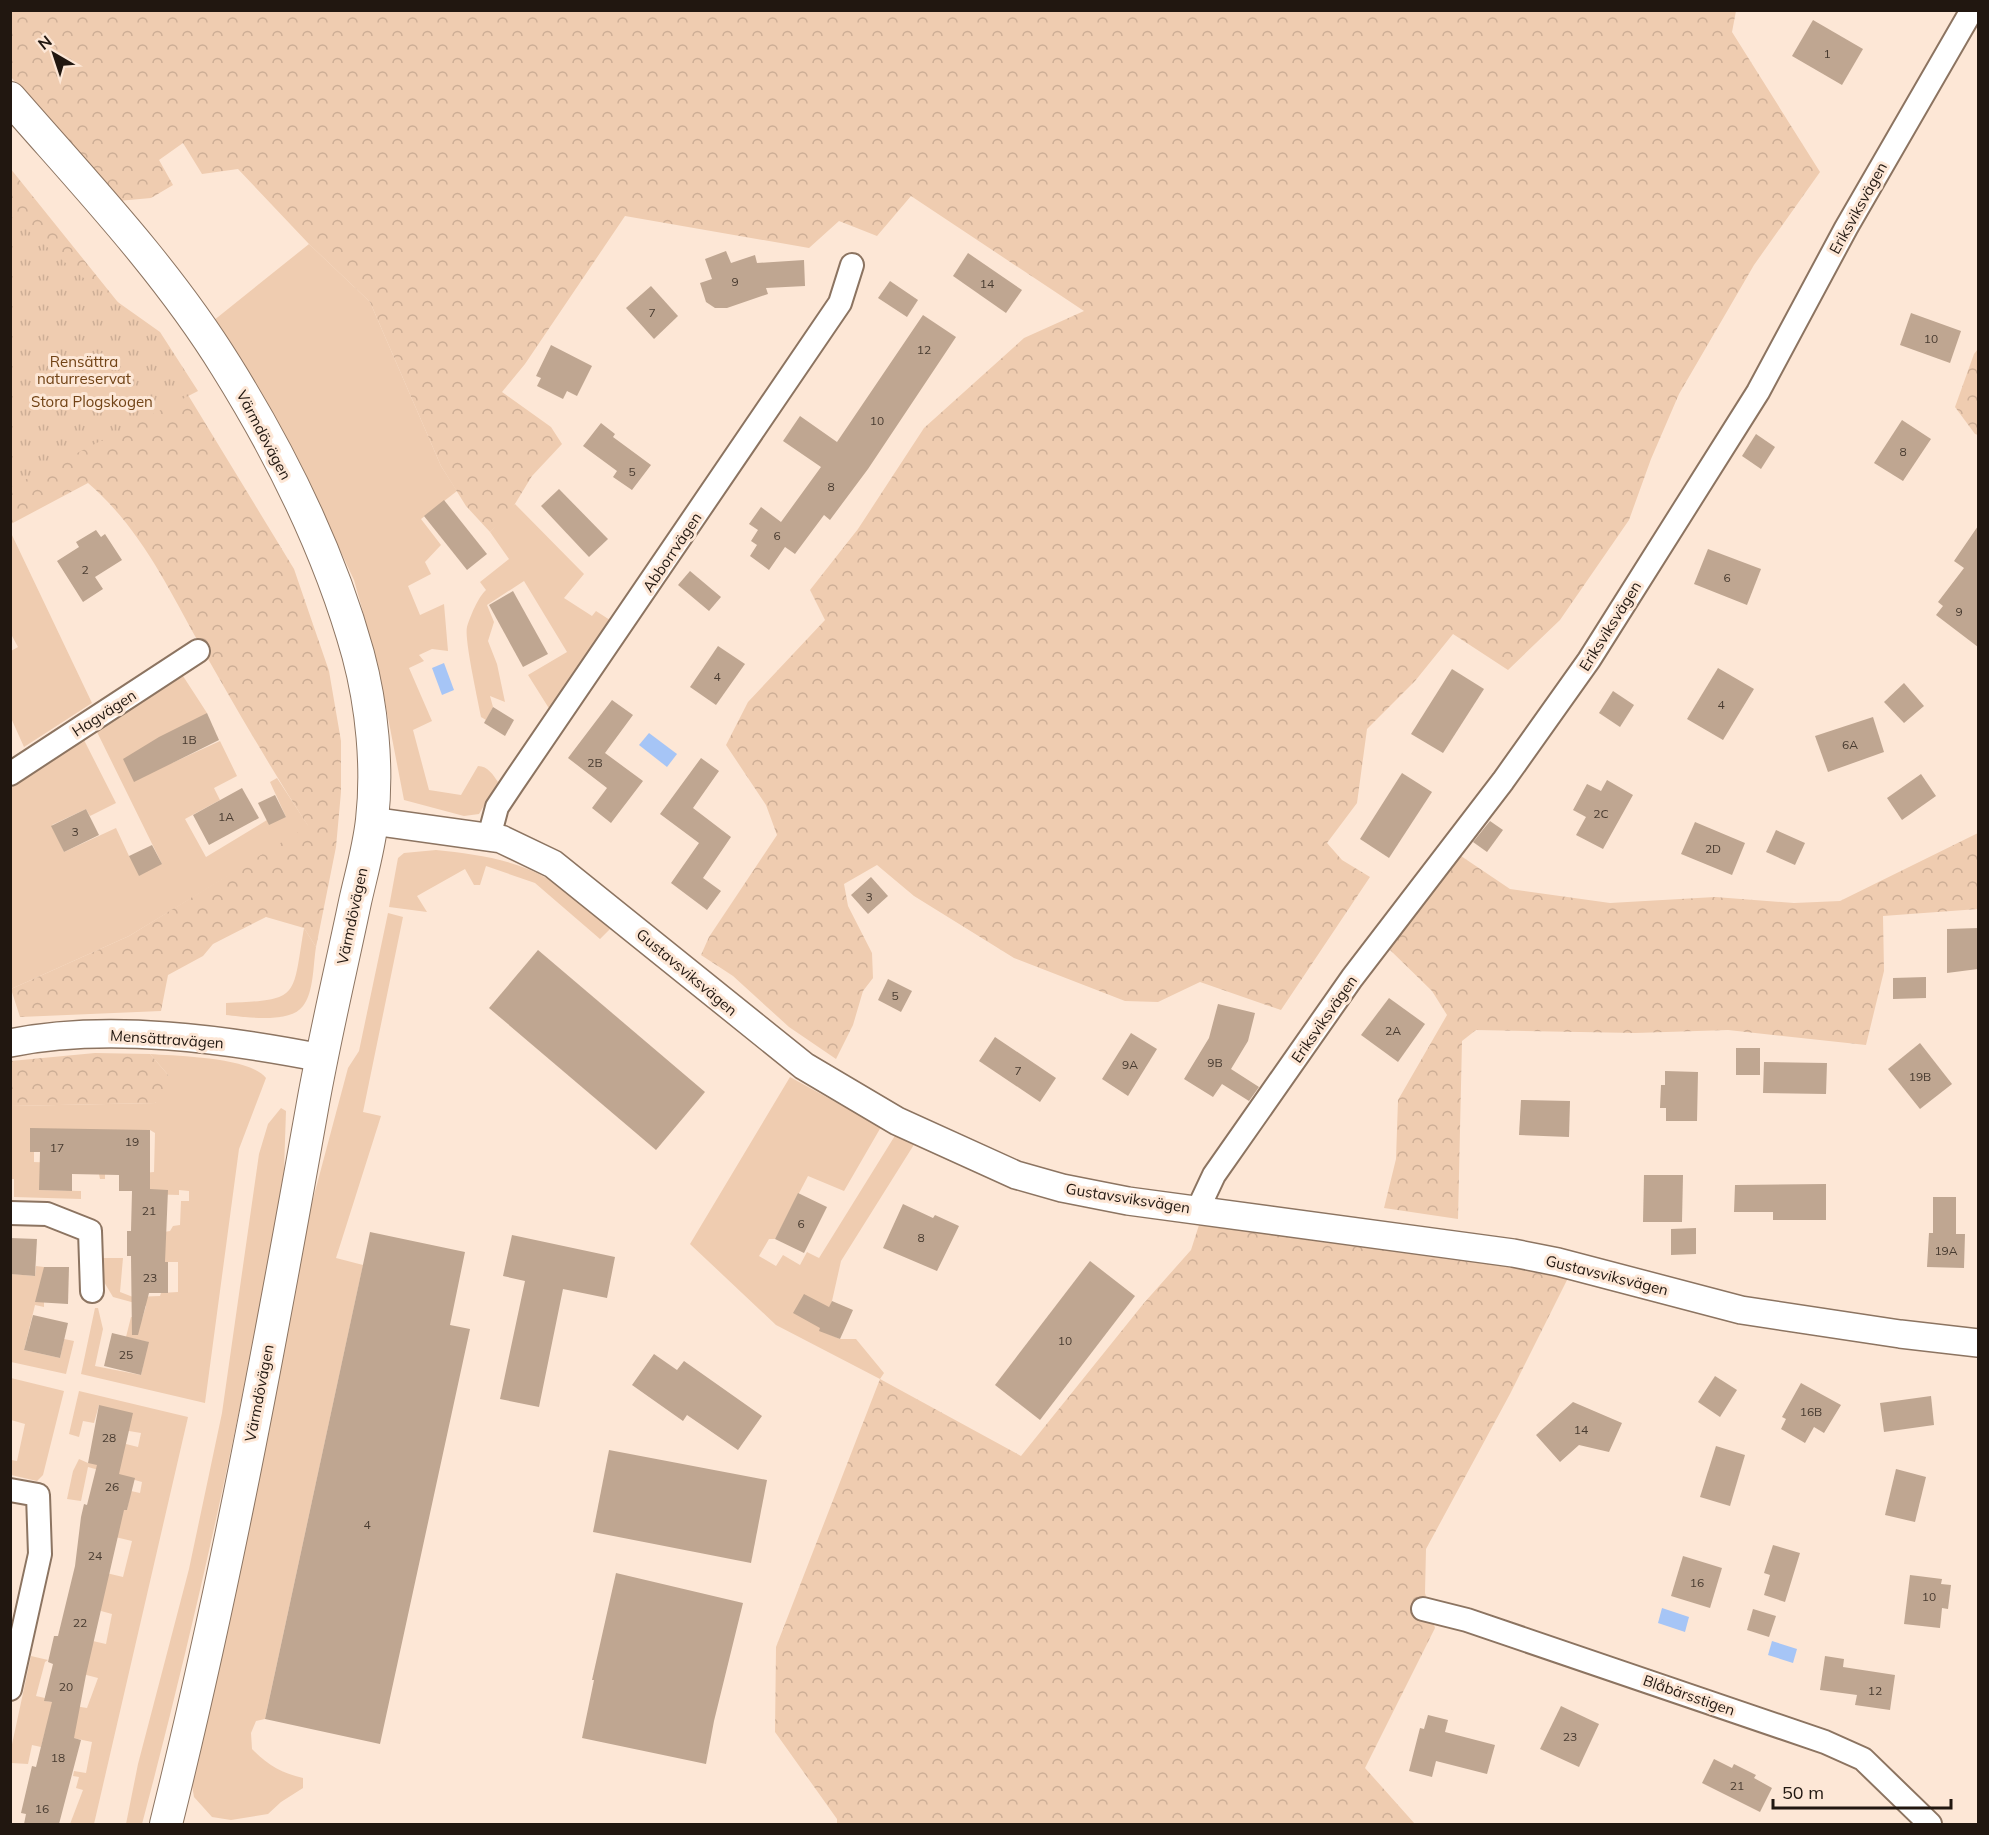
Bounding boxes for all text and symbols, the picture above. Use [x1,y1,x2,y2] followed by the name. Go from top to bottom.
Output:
[24,24,84,84] north arrow
[34,31,56,54] text: N
[1823,46,1831,61] house number: 1
[1825,159,1891,257] street label: Eriksviksvägen
[731,274,739,289] house number: 9
[980,276,994,291] house number: 14
[648,305,656,320] house number: 7
[1924,331,1938,346] house number: 10
[917,342,931,357] house number: 12
[37,352,131,388] park label: Rensättra naturreservat
[232,387,296,483] street label: Värmdövägen
[31,392,153,411] park label: Stora Plogskogen
[870,413,884,428] house number: 10
[1899,444,1907,459] house number: 8
[628,464,636,479] house number: 5
[827,479,835,494] house number: 8
[638,509,706,595] street label: Abborrvägen
[773,528,781,543] house number: 6
[81,562,89,577] house number: 2
[1723,570,1731,585] house number: 6
[1575,578,1645,674] street label: Eriksviksvägen
[1955,604,1963,619] house number: 9
[713,669,721,684] house number: 4
[68,685,140,741] street label: Hagvägen
[1717,697,1725,712] house number: 4
[181,732,197,747] house number: 1B
[1842,737,1858,752] house number: 6A
[587,755,603,770] house number: 2B
[1593,806,1609,821] house number: 2C
[218,809,234,824] house number: 1A
[71,824,79,839] house number: 3
[1705,841,1721,856] house number: 2D
[332,866,372,966] street label: Värmdövägen
[865,889,873,904] house number: 3
[633,924,741,1020] street label: Gustavsviksvägen
[1287,972,1361,1066] street label: Eriksviksvägen
[891,988,899,1003] house number: 5
[1385,1023,1401,1038] house number: 2A
[110,1026,224,1052] street label: Mensättravägen
[1207,1055,1223,1070] house number: 9B
[1122,1057,1138,1072] house number: 9A
[1014,1063,1022,1078] house number: 7
[1909,1069,1931,1084] house number: 19B
[125,1134,139,1149] house number: 19
[50,1140,64,1155] house number: 17
[1064,1179,1192,1217] street label: Gustavsviksvägen
[142,1203,156,1218] house number: 21
[797,1216,805,1231] house number: 6
[917,1230,925,1245] house number: 8
[1934,1243,1958,1258] house number: 19A
[1544,1251,1670,1299] street label: Gustavsviksvägen
[143,1270,157,1285] house number: 23
[1058,1333,1072,1348] house number: 10
[240,1343,278,1443] street label: Värmdövägen
[119,1347,133,1362] house number: 25
[1800,1404,1822,1419] house number: 16B
[1574,1422,1588,1437] house number: 14
[102,1430,116,1445] house number: 28
[105,1479,119,1494] house number: 26
[363,1517,371,1532] house number: 4
[88,1548,102,1563] house number: 24
[1690,1575,1704,1590] house number: 16
[1922,1589,1936,1604] house number: 10
[73,1615,87,1630] house number: 22
[1641,1670,1737,1720] street label: Blåbärsstigen
[59,1679,73,1694] house number: 20
[1868,1683,1882,1698] house number: 12
[1563,1729,1577,1744] house number: 23
[51,1750,65,1765] house number: 18
[1773,1772,1952,1810] scale bar
[1730,1778,1744,1793] house number: 21
[1782,1781,1824,1804] text: 50 m
[35,1801,49,1816] house number: 16

